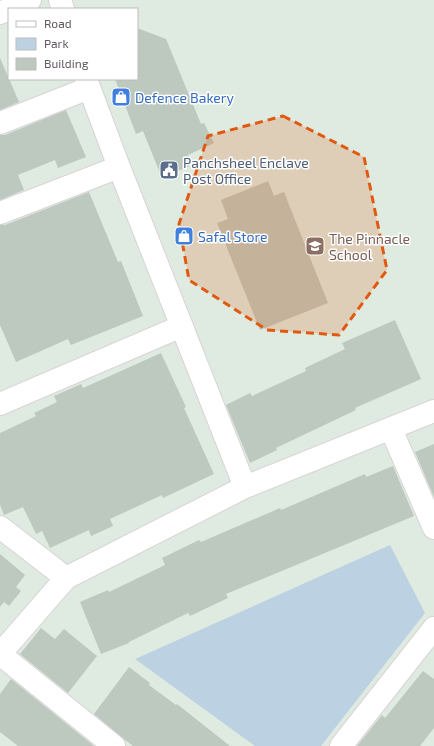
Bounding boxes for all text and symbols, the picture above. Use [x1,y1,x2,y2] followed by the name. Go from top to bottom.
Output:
[8,8,138,80] legend
[44,16,72,30] text: Road
[44,36,69,50] text: Park
[44,56,89,70] text: Building
[110,86,132,108] shop icon: Defence Bakery
[135,89,234,106] place label: Defence Bakery
[183,154,309,187] place label: Panchsheel Enclave Post Office
[158,159,180,181] public building icon: Panchsheel Enclave Post Office
[173,225,195,247] shop icon: Safal Store
[198,228,267,245] place label: Safal Store
[329,230,410,263] place label: The Pinnacle School
[304,235,326,257] school or university icon: The Pinnacle School

